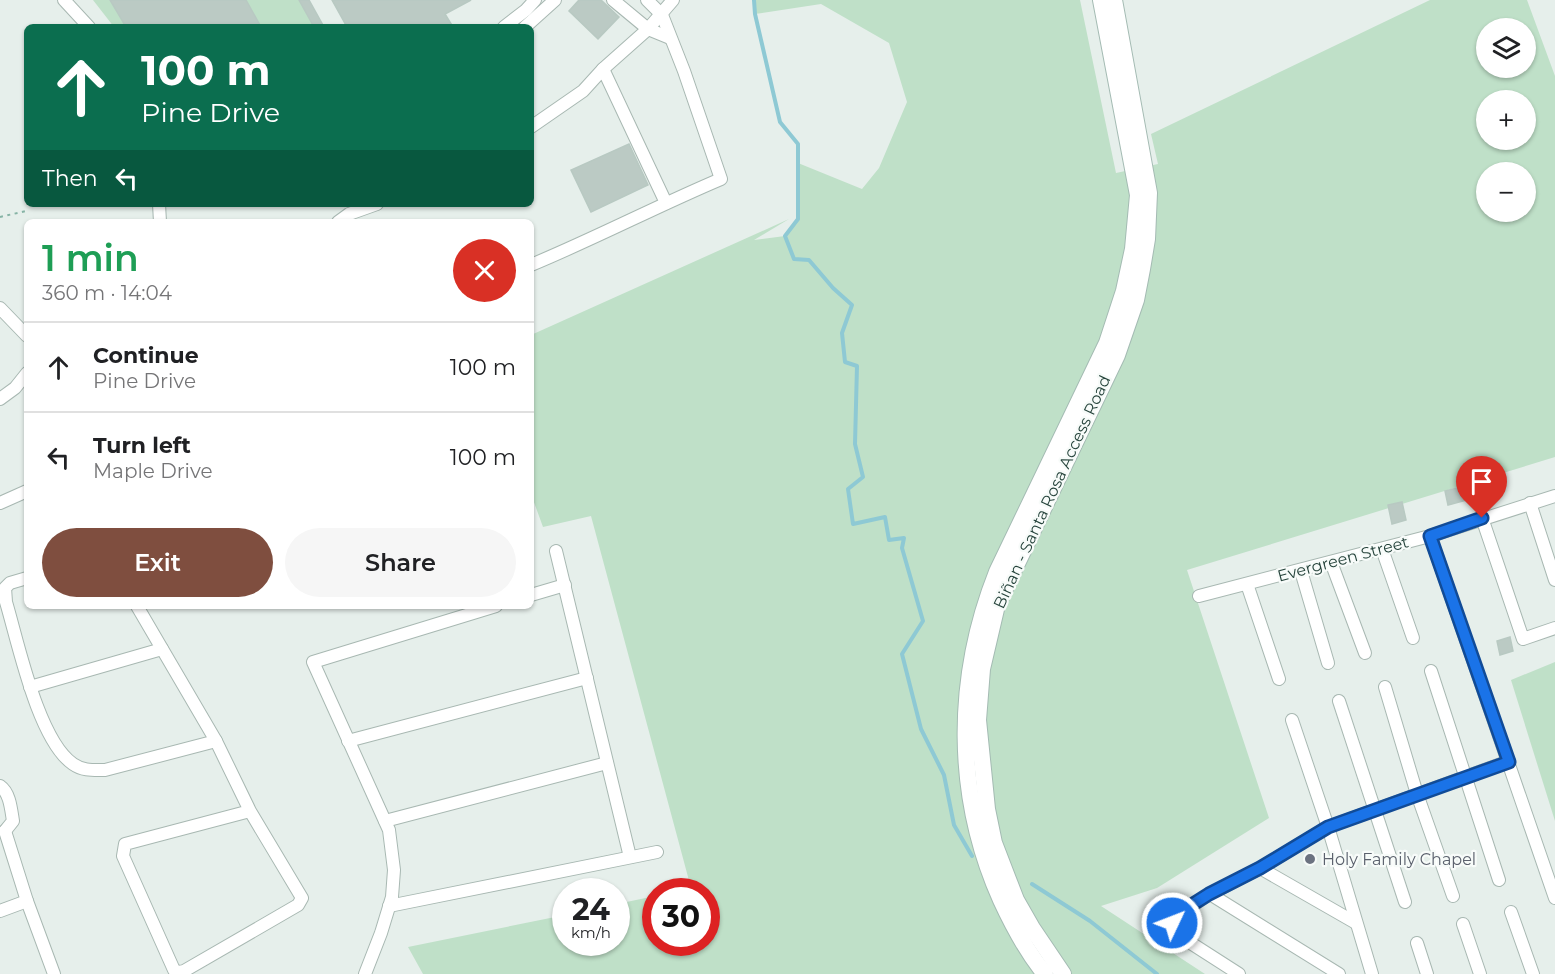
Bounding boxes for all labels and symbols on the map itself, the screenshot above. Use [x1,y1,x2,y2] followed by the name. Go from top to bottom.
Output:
[989,372,1115,612] street label: Biñan - Santa Rosa Access Road
[1456,456,1507,518] pin
[1275,532,1411,586] street label: Evergreen Street
[1322,850,1476,869] place label: Holy Family Chapel
[1303,852,1317,866] marker: Holy Family Chapel
[642,878,720,956] speed limit sign: 30
[1140,891,1204,955] position arrow

